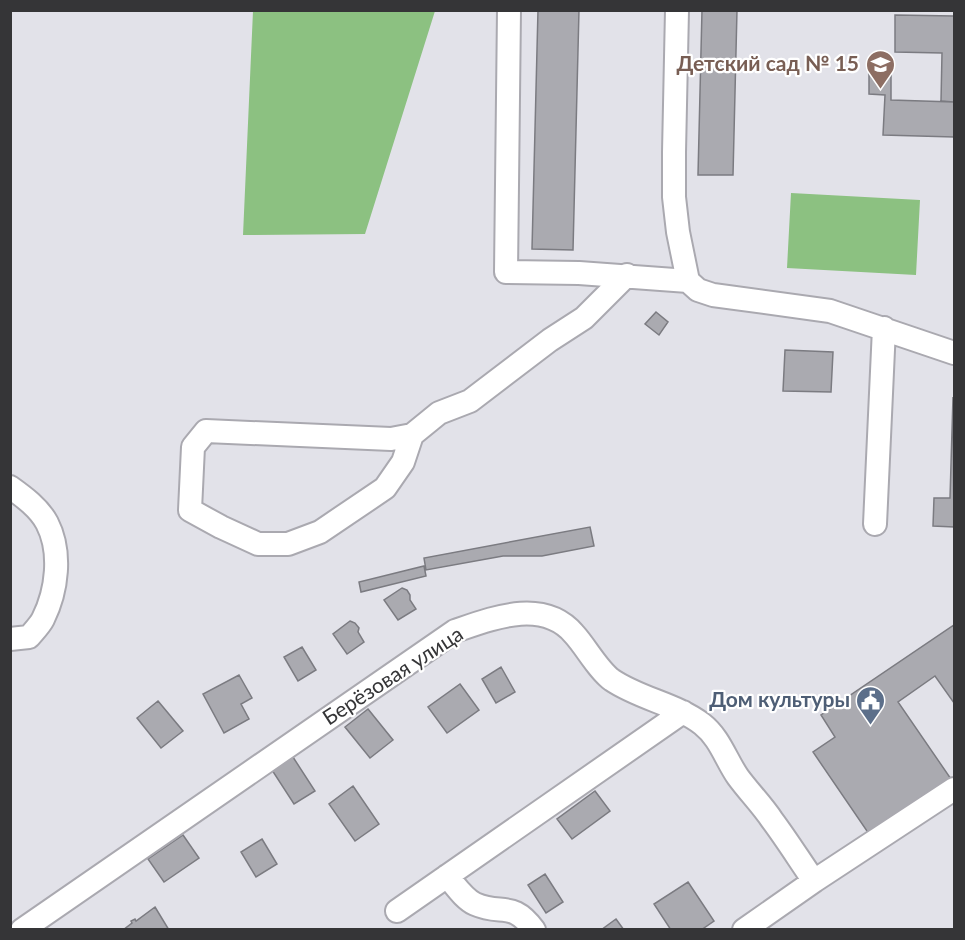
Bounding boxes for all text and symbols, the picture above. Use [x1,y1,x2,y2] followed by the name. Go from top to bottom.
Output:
[864,48,896,90] school or university icon: Детский сад № 15
[676,50,859,75] place label: Детский сад № 15
[317,620,467,729] street label: Берёзовая улица
[855,684,887,726] public building icon: Дом культуры
[709,686,850,711] place label: Дом культуры

